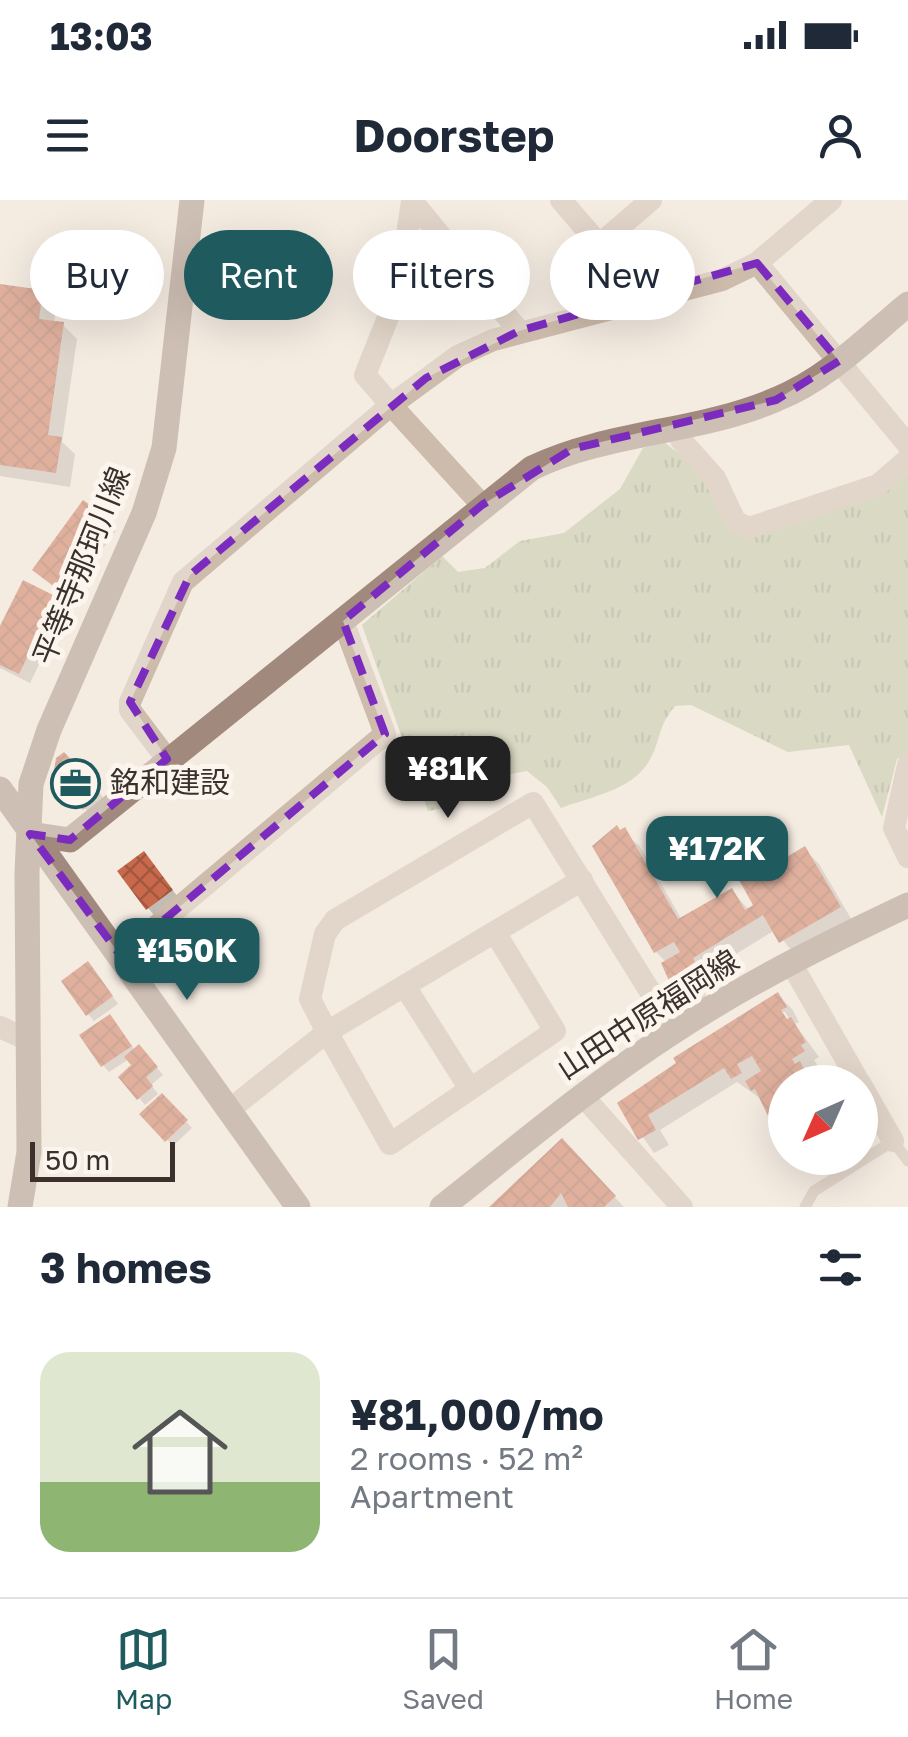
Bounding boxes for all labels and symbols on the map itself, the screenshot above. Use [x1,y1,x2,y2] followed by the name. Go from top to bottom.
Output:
[25,462,137,670] street label: 平等寺那珂川線
[389,736,507,821] pin: ¥81K
[49,757,101,809] office icon: 銘和建設
[110,764,230,800] place label: 銘和建設
[647,816,787,901] pin: ¥172K
[117,918,257,1003] pin: ¥150K
[550,942,745,1086] street label: 山田中原福岡線
[768,1065,878,1175] north arrow
[30,1137,175,1181] scale bar

